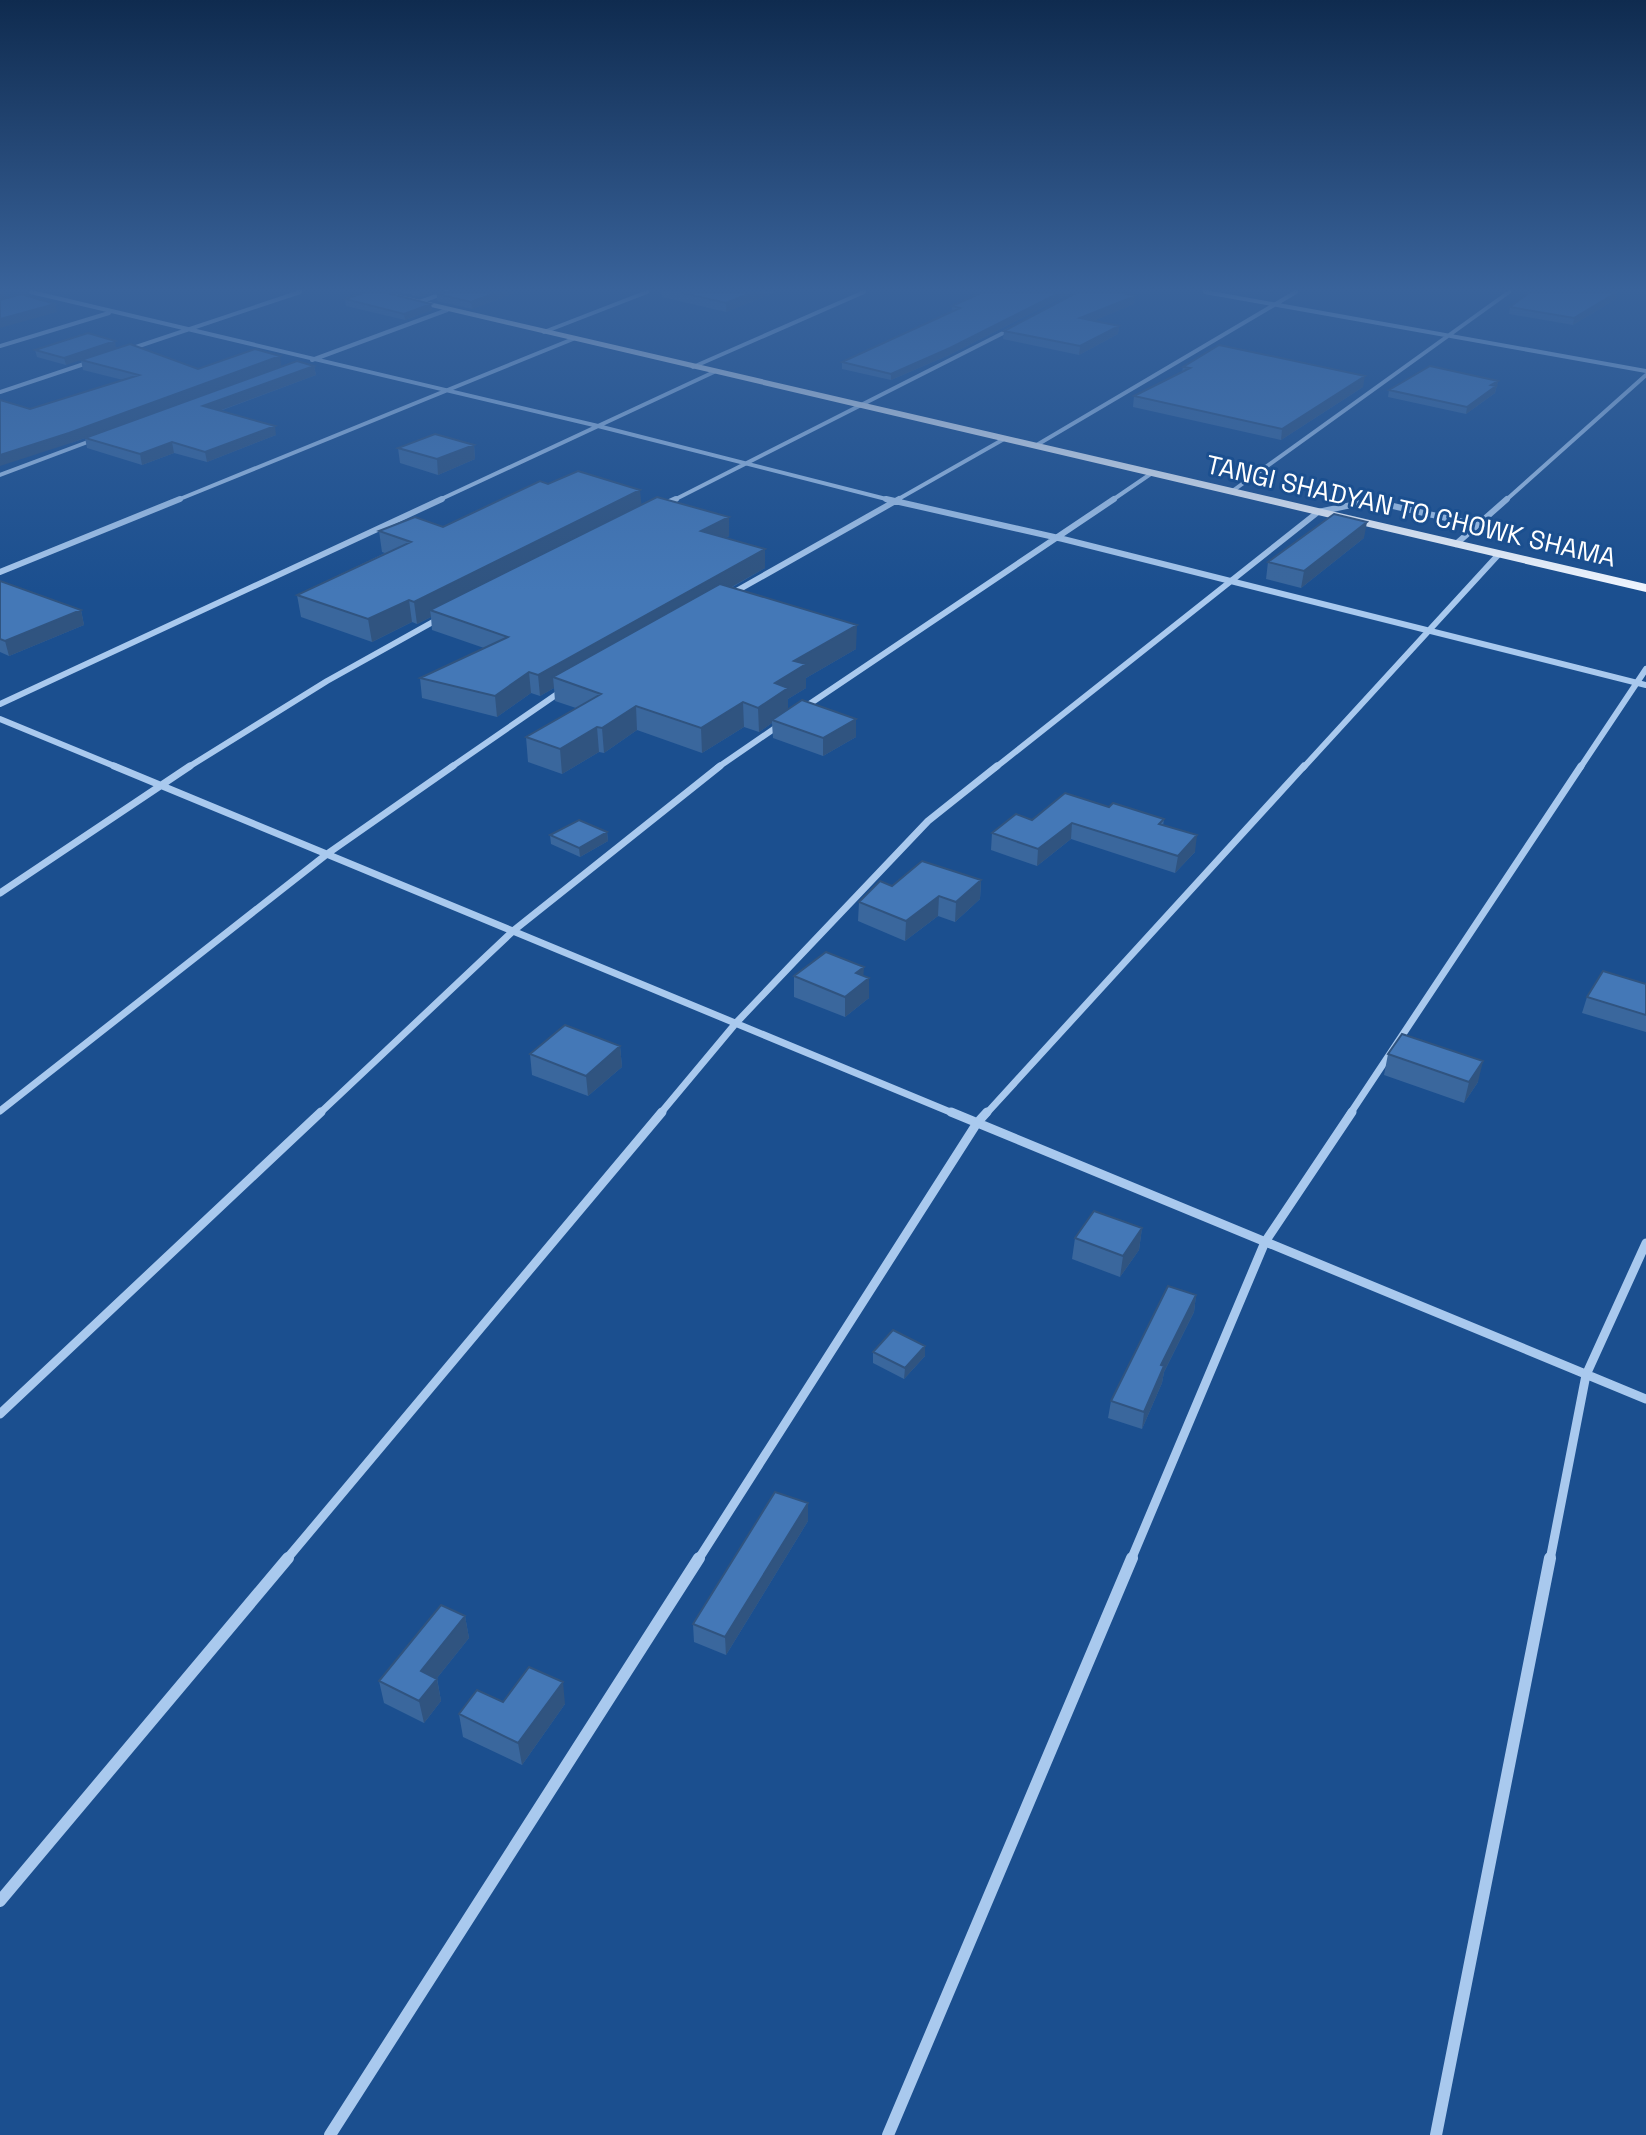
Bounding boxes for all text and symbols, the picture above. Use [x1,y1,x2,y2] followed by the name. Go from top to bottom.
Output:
[1203,447,1619,575] street label: TANGI SHADYAN TO CHOWK SHAMA

